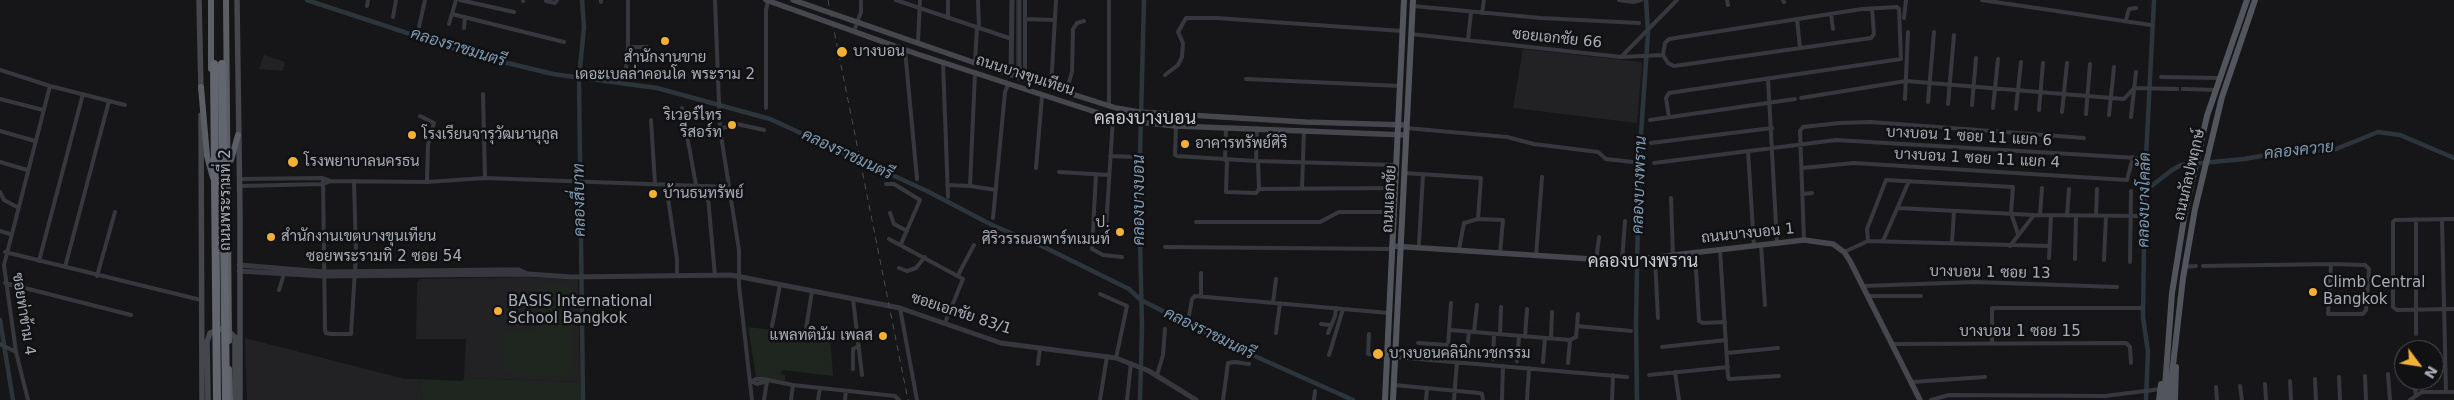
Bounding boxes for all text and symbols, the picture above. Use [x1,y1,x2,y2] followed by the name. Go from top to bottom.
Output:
[408,24,508,72] water label: คลองราชมนตรี
[1511,25,1603,53] street label: ซอยเอกชัย 66
[659,35,671,47] marker: สำนักงานขาย เดอะเบลล่าคอนโด พระราม 2
[853,43,905,61] place label: บางบอน
[835,45,849,59] marker: บางบอน
[575,49,755,84] place label: สำนักงานขาย เดอะเบลล่าคอนโด พระราม 2
[973,52,1077,100] street label: ถนนบางขุนเทียน
[663,107,722,142] place label: ริเวอร์ไทร รีสอร์ท
[1094,108,1196,130] district label: คลองบางบอน
[726,119,738,131] marker: ริเวอร์ไทร รีสอร์ท
[1885,124,2053,150] street label: บางบอน 1 ซอย 11 แยก 6
[422,126,559,144] place label: โรงเรียนจารุวัฒนานุกูล
[798,126,896,184] water label: คลองราชมนตรี
[2171,128,2209,222] street label: ถนนกัลปพฤกษ์
[406,129,418,141] marker: โรงเรียนจารุวัฒนานุกูล
[1195,135,1287,153] place label: อาคารทรัพย์ศิริ
[1629,136,1651,234] water label: คลองบางพราน
[1179,138,1191,150] marker: อาคารทรัพย์ศิริ
[2263,138,2335,164] water label: คลองควาย
[1893,146,2061,172] street label: บางบอน 1 ซอย 11 แยก 4
[217,149,235,251] street label: ถนนพระรามที่ 2
[2135,152,2155,248] water label: คลองบางโคลัด
[304,153,420,171] place label: โรงพยาบาลนครธน
[286,155,300,169] marker: โรงพยาบาลนครธน
[1130,155,1150,245] water label: คลองบางบอน
[570,163,590,237] water label: คลองสี่บาท
[1379,165,1401,233] street label: ถนนเอกชัย
[663,185,744,203] place label: บ้านธนทรัพย์
[647,188,659,200] marker: บ้านธนทรัพย์
[982,214,1110,249] place label: ป. ศิริวรรณอพาร์ทเมนท์
[1700,220,1796,248] street label: ถนนบางบอน 1
[1114,226,1126,238] marker: ป. ศิริวรรณอพาร์ทเมนท์
[281,228,436,246] place label: สำนักงานเขตบางขุนเทียน
[265,231,277,243] marker: สำนักงานเขตบางขุนเทียน
[306,248,462,266] street label: ซอยพระรามที่ 2 ซอย 54
[1588,251,1698,273] district label: คลองบางพราน
[1929,263,2051,283] street label: บางบอน 1 ซอย 13
[8,271,38,357] street label: ซอยท่าข้าม 4
[2323,274,2425,309] place label: Climb Central Bangkok
[2307,286,2319,298] marker: Climb Central Bangkok
[908,289,1014,339] street label: ซอยเอกชัย 83/1
[508,293,653,328] place label: BASIS International School Bangkok
[1161,304,1257,364] water label: คลองราชมนตรี
[492,305,504,317] marker: BASIS International School Bangkok
[1959,323,2081,341] street label: บางบอน 1 ซอย 15
[769,327,873,345] place label: แพลทตินัม เพลส
[877,330,889,342] marker: แพลทตินัม เพลส
[2394,340,2444,390] north arrow
[1389,345,1531,363] place label: บางบอนคลินิกเวชกรรม
[1371,347,1385,361] marker: บางบอนคลินิกเวชกรรม
[2421,363,2441,381] text: N

